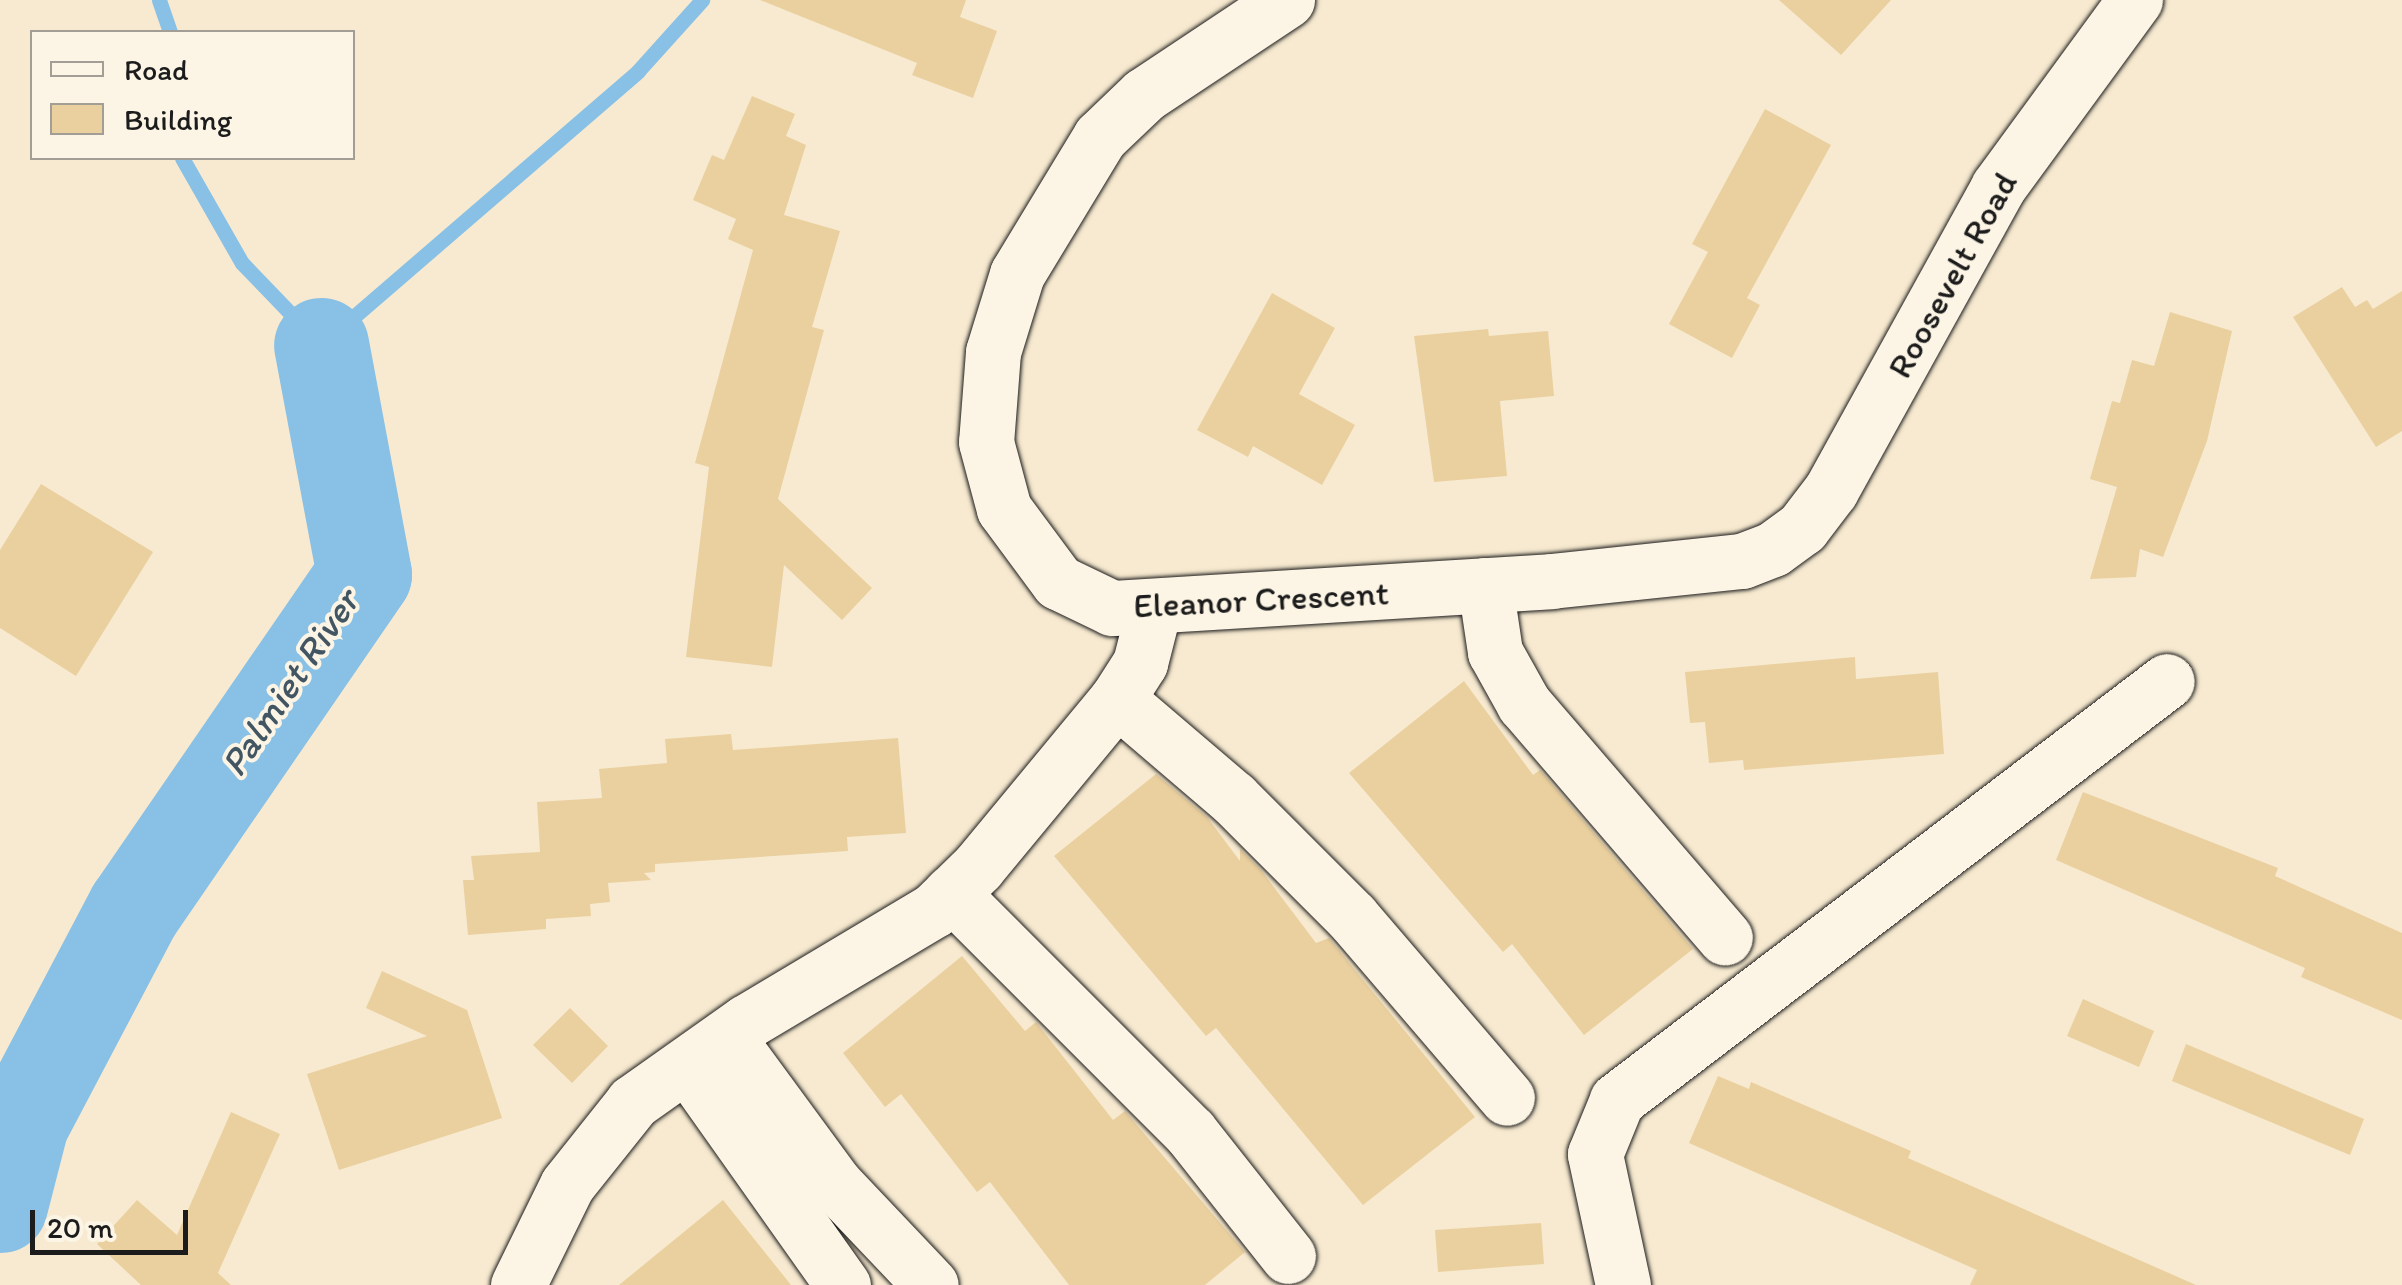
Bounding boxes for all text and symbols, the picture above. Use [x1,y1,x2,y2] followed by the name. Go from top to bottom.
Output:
[30,30,355,160] legend
[124,51,189,88] text: Road
[124,101,232,138] text: Building
[1878,165,2026,385] street label: Roosevelt Road
[1132,571,1390,627] street label: Eleanor Crescent
[211,581,369,785] water label: Palmiet River
[35,1190,192,1252] scale bar
[47,1209,113,1246] text: 20 m

